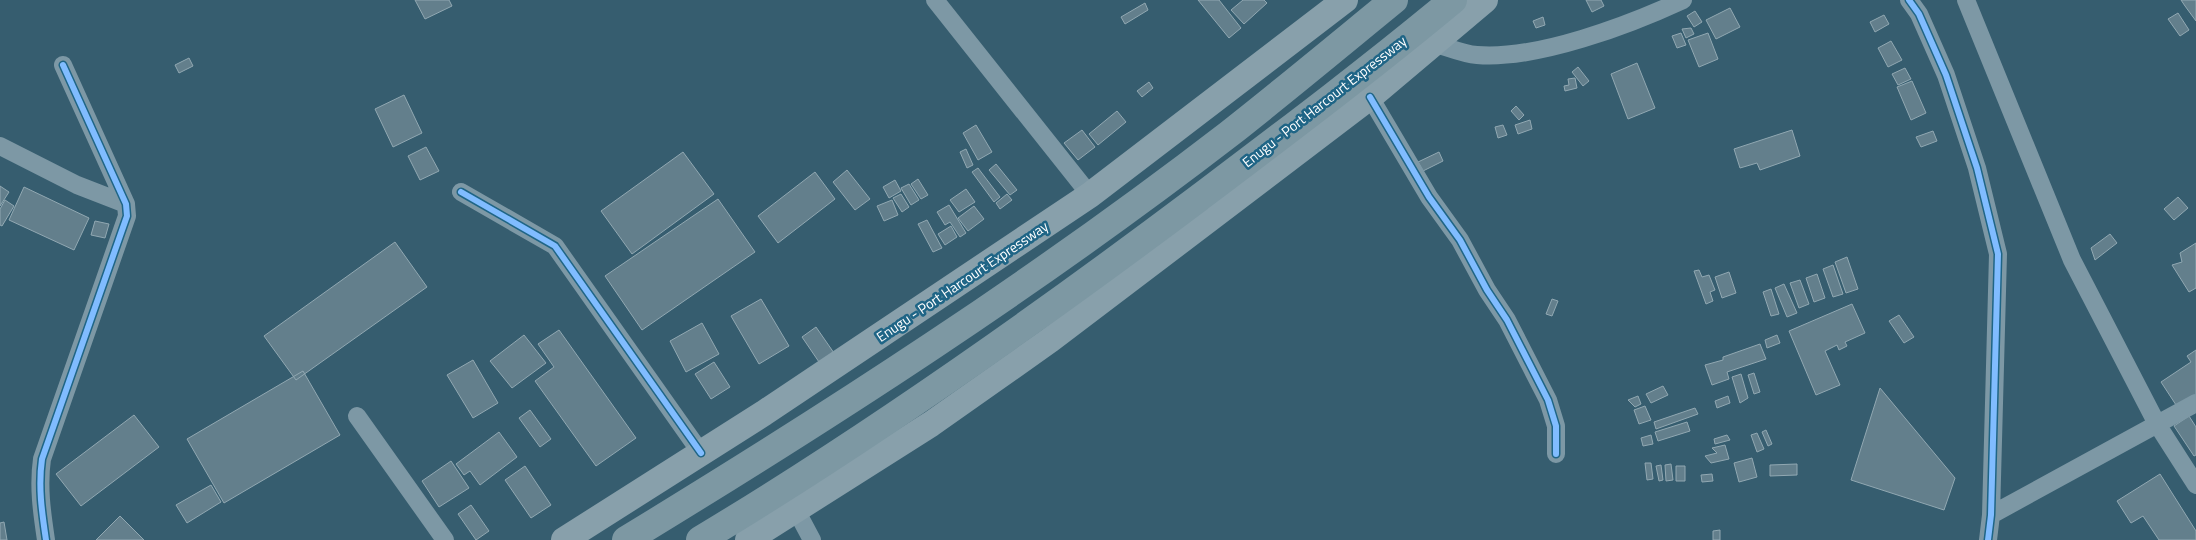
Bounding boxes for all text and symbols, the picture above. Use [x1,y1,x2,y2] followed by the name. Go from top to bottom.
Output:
[1237,30,1411,172] street label: Enugu - Port Harcourt Expressway
[872,215,1052,347] street label: Enugu - Port Harcourt Expressway

